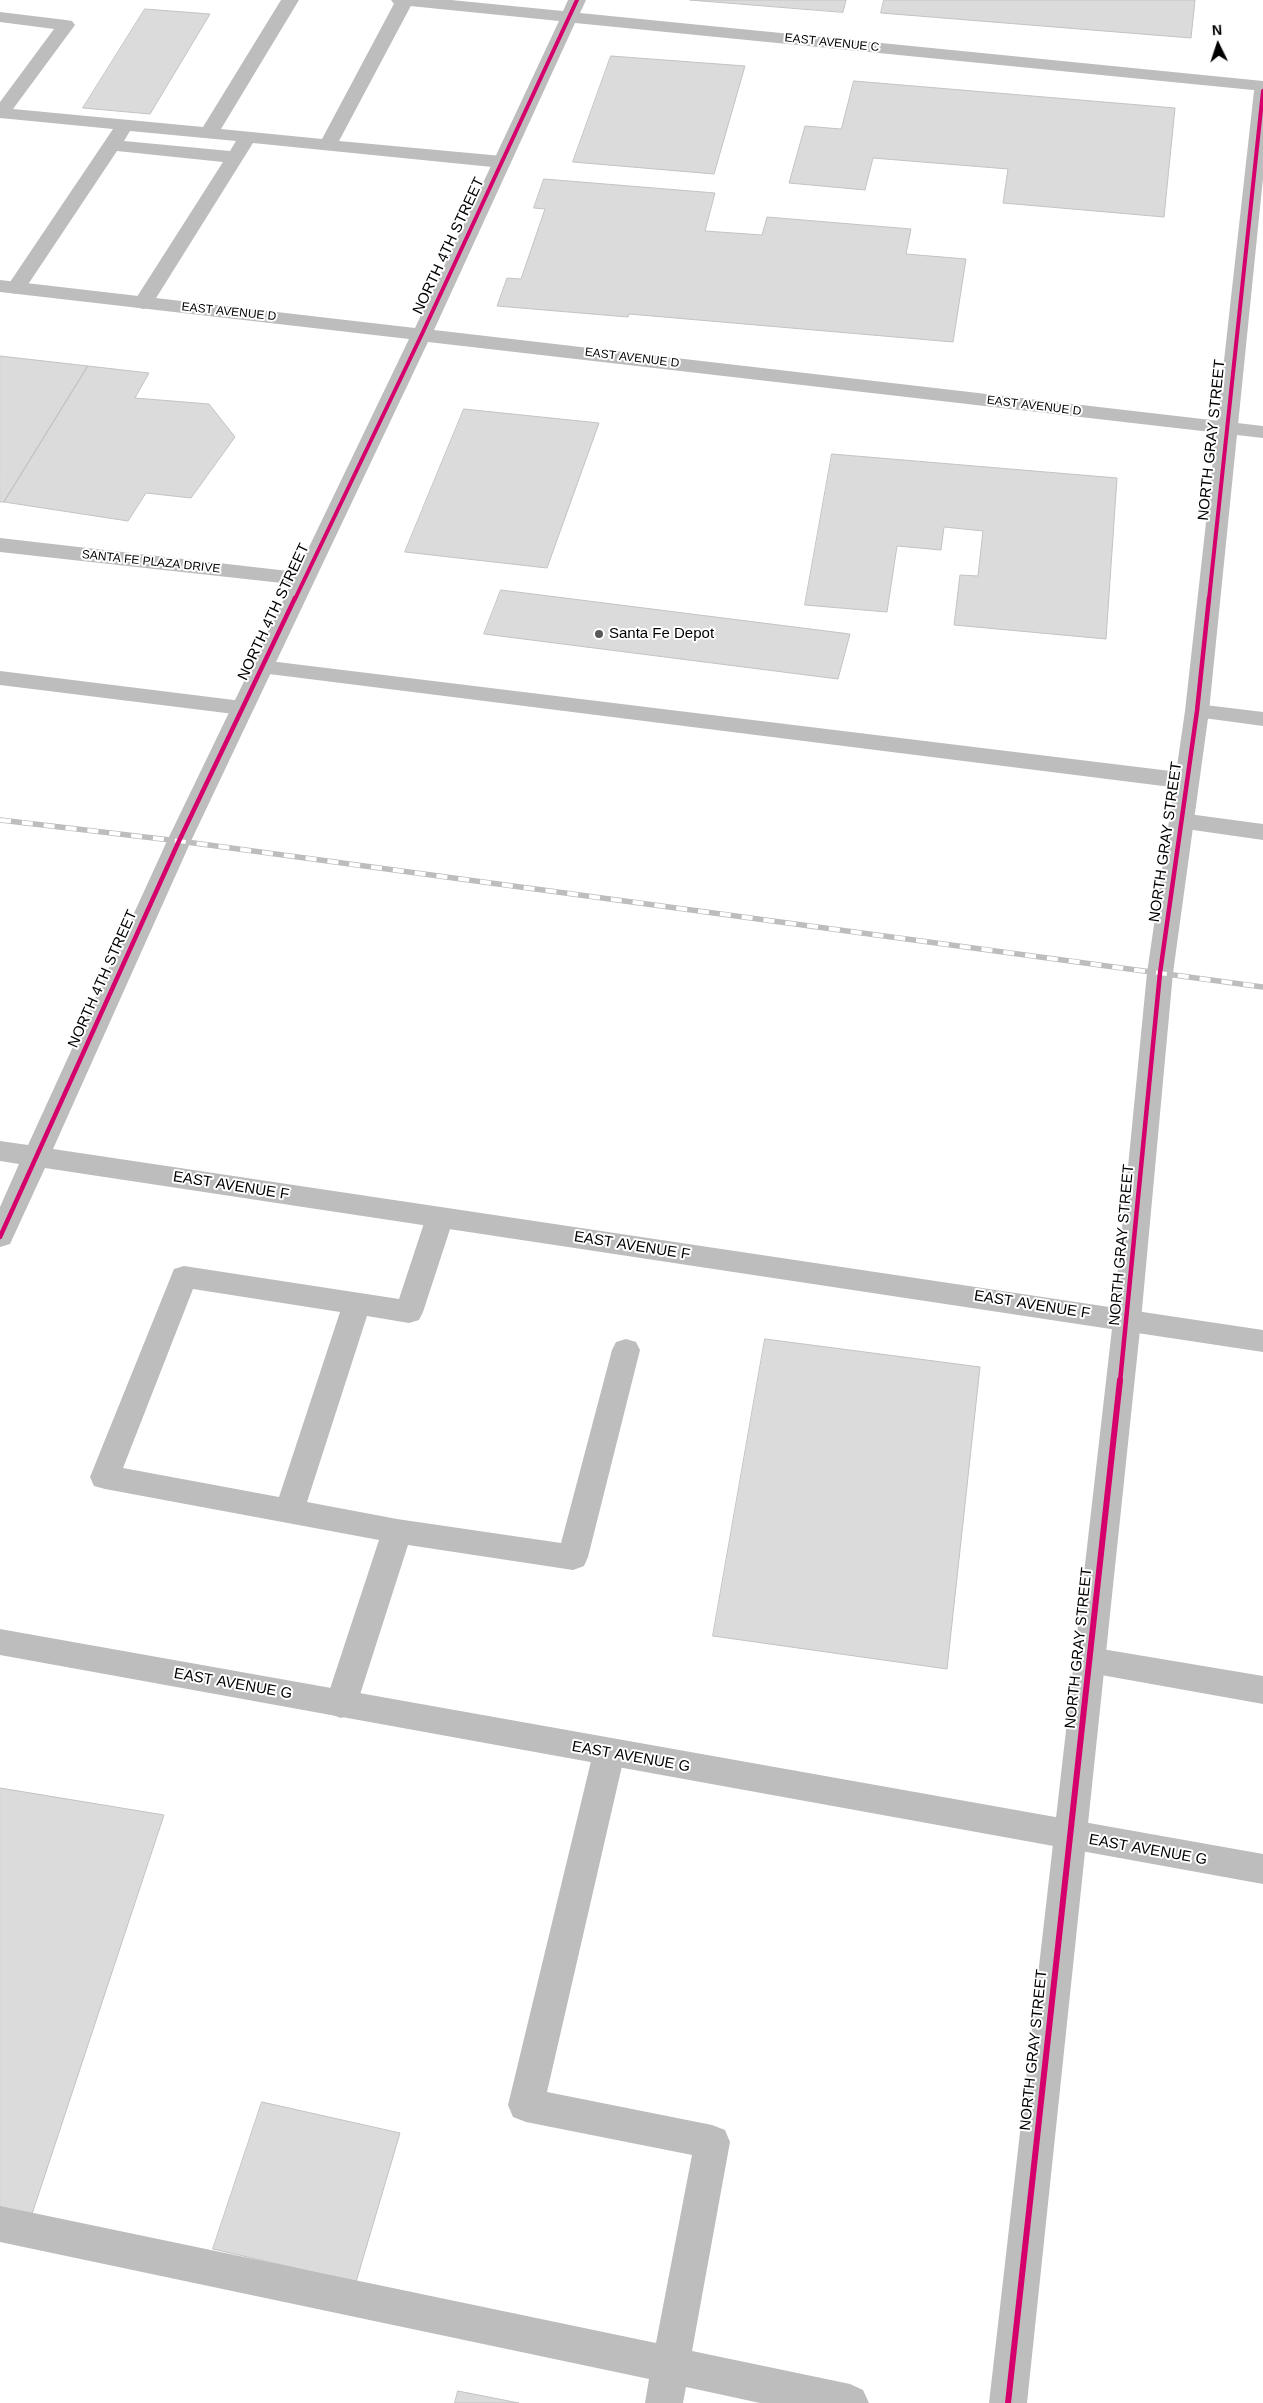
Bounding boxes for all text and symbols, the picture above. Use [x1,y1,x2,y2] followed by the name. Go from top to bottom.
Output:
[1193,20,1243,70] north arrow
[1211,22,1223,38] text: N
[784,31,880,55] street label: EAST AVENUE C
[409,175,489,317] street label: NORTH 4TH STREET
[181,300,277,324] street label: EAST AVENUE D
[584,345,680,371] street label: EAST AVENUE D
[1195,359,1229,521] street label: NORTH GRAY STREET
[986,393,1082,419] street label: EAST AVENUE D
[234,541,314,683] street label: NORTH 4TH STREET
[81,548,221,576] street label: SANTA FE PLAZA DRIVE
[609,625,714,643] place label: Santa Fe Depot
[593,628,605,640] marker: Santa Fe Depot
[1146,761,1186,923] street label: NORTH GRAY STREET
[64,907,142,1051] street label: NORTH 4TH STREET
[1106,1164,1138,1326] street label: NORTH GRAY STREET
[172,1168,290,1204] street label: EAST AVENUE F
[573,1228,691,1264] street label: EAST AVENUE F
[973,1287,1091,1323] street label: EAST AVENUE F
[1062,1567,1096,1729] street label: NORTH GRAY STREET
[172,1665,294,1703] street label: EAST AVENUE G
[570,1738,692,1776] street label: EAST AVENUE G
[1087,1831,1209,1869] street label: EAST AVENUE G
[1017,1969,1051,2131] street label: NORTH GRAY STREET

